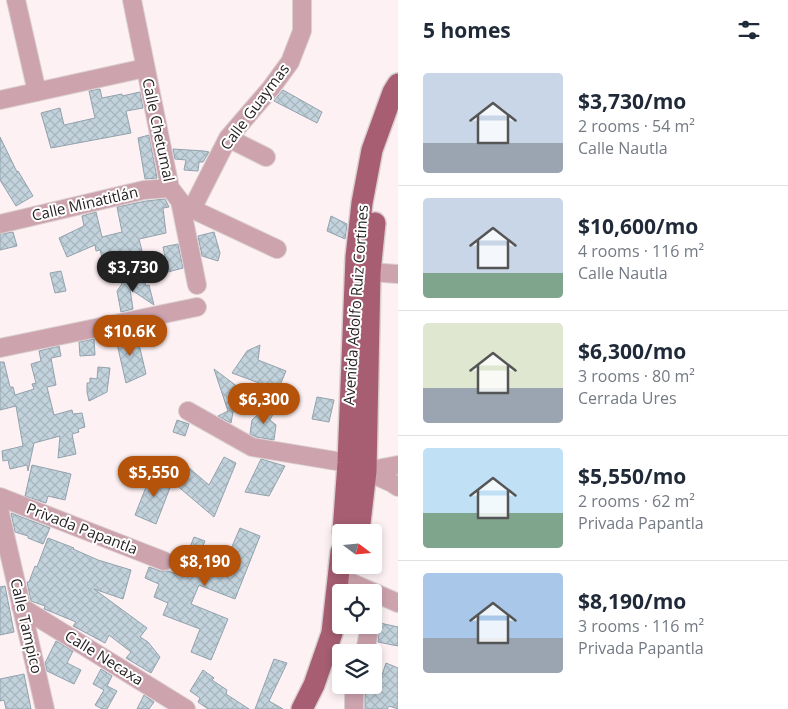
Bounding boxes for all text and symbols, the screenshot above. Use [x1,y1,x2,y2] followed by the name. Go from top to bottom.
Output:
[423,16,511,44] text: 5 homes
[735,16,763,44] icon: filters
[215,59,293,154] street label: Calle Guaymas
[138,76,180,183] street label: Calle Chetumal
[578,87,686,115] text: $3,730/mo
[463,93,523,153] icon: home
[578,115,695,137] text: 2 rooms · 54 m²
[578,137,668,159] text: Calle Nautla
[30,181,140,225] street label: Calle Minatitlán
[338,204,372,406] street label: Avenida Adolfo Ruiz Cortines
[578,212,698,240] text: $10,600/mo
[463,218,523,278] icon: home
[578,240,704,262] text: 4 rooms · 116 m²
[92,250,174,293] pin: $3,730
[108,256,158,278] text: $3,730
[578,262,668,284] text: Calle Nautla
[89,314,171,357] pin: $10.6K
[104,320,156,342] text: $10.6K
[578,337,686,365] text: $6,300/mo
[463,343,523,403] icon: home
[578,365,695,387] text: 3 rooms · 80 m²
[223,382,305,425] pin: $6,300
[578,387,677,409] text: Cerrada Ures
[239,388,289,410] text: $6,300
[113,456,195,498] pin: $5,550
[129,461,179,483] text: $5,550
[578,462,686,490] text: $5,550/mo
[463,468,523,528] icon: home
[578,490,695,512] text: 2 rooms · 62 m²
[24,498,141,558] street label: Privada Papantla
[578,512,704,534] text: Privada Papantla
[332,524,382,574] north arrow
[332,524,382,694] map controls
[164,544,246,587] pin: $8,190
[180,550,230,572] text: $8,190
[6,576,48,675] street label: Calle Tampico
[332,584,382,634] button: locate
[578,587,686,615] text: $8,190/mo
[463,593,523,653] icon: home
[578,615,704,637] text: 3 rooms · 116 m²
[61,625,148,689] street label: Calle Necaxa
[578,637,704,659] text: Privada Papantla
[332,644,382,694] button: layers

